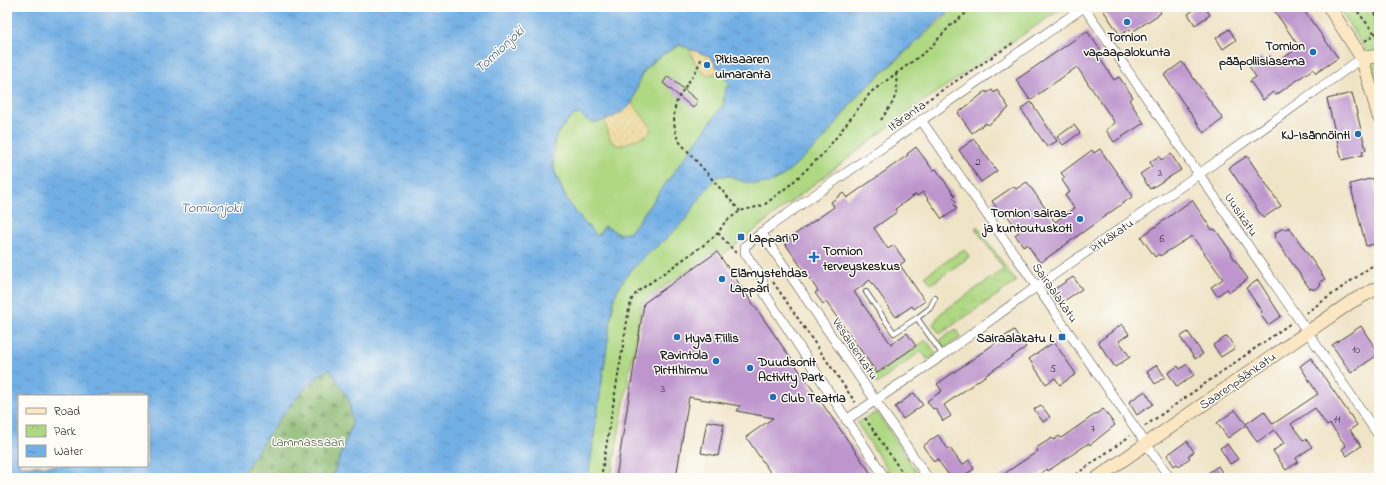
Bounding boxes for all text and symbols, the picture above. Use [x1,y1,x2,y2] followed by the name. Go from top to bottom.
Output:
[1122,17,1132,27] marker: Tornion vapaapalokunta
[471,21,531,79] water label: Tornionjoki
[1083,28,1170,62] place label: Tornion vapaapalokunta
[1219,37,1306,71] place label: Tornion pääpoliisiasema
[1308,47,1318,57] marker: Tornion pääpoliisiasema
[715,50,771,84] place label: Pikisaaren uimaranta
[702,60,712,70] marker: Pikisaaren uimaranta
[884,96,930,136] street label: Itäranta
[1281,126,1350,145] place label: KJ-Isännöinti
[1353,129,1363,139] marker: KJ-Isännöinti
[975,154,981,170] house number: 2
[1158,165,1163,181] house number: 3
[1219,189,1262,240] street label: Uusikatu
[181,198,243,219] water label: Tornionjoki
[982,204,1072,238] place label: Tornion sairas- ja kuntoutuskoti
[1075,214,1085,224] marker: Tornion sairas- ja kuntoutuskoti
[1086,214,1138,258] street label: Pitkäkatu
[749,229,799,248] place label: Lappari P
[1160,231,1165,247] house number: 6
[736,232,746,242] marker: Lappari P
[822,242,901,278] place label: Tornion terveyskeskus
[808,251,820,263] marker: Tornion terveyskeskus
[1027,259,1082,327] street label: Sairaalakatu
[730,264,808,298] place label: Elämystehdas Lappari
[717,274,727,284] marker: Elämystehdas Lappari
[826,313,883,384] street label: Vesaisenkatu
[685,329,739,350] place label: Hyvä Fiilis
[976,329,1055,348] place label: Sairaalakatu L
[672,332,682,342] marker: Hyvä Fiilis
[1057,332,1067,342] marker: Sairaalakatu L
[1352,342,1360,358] house number: 10
[654,346,709,380] place label: Ravintola Pirttihirmu
[1196,348,1280,415] street label: Saarenpäänkatu
[757,353,824,389] place label: Duudsonit Activity Park
[711,356,721,366] marker: Ravintola Pirttihirmu
[1050,361,1056,377] house number: 5
[745,363,755,373] marker: Duudsonit Activity Park
[661,381,666,397] house number: 3
[781,389,846,408] place label: Club Teatria
[768,392,778,402] marker: Club Teatria
[18,395,148,467] legend
[54,403,80,421] text: Road
[1334,412,1341,428] house number: 11
[1091,421,1096,437] house number: 7
[54,423,76,441] text: Park
[272,433,344,452] park label: Lammassaari
[54,443,83,461] text: Water

